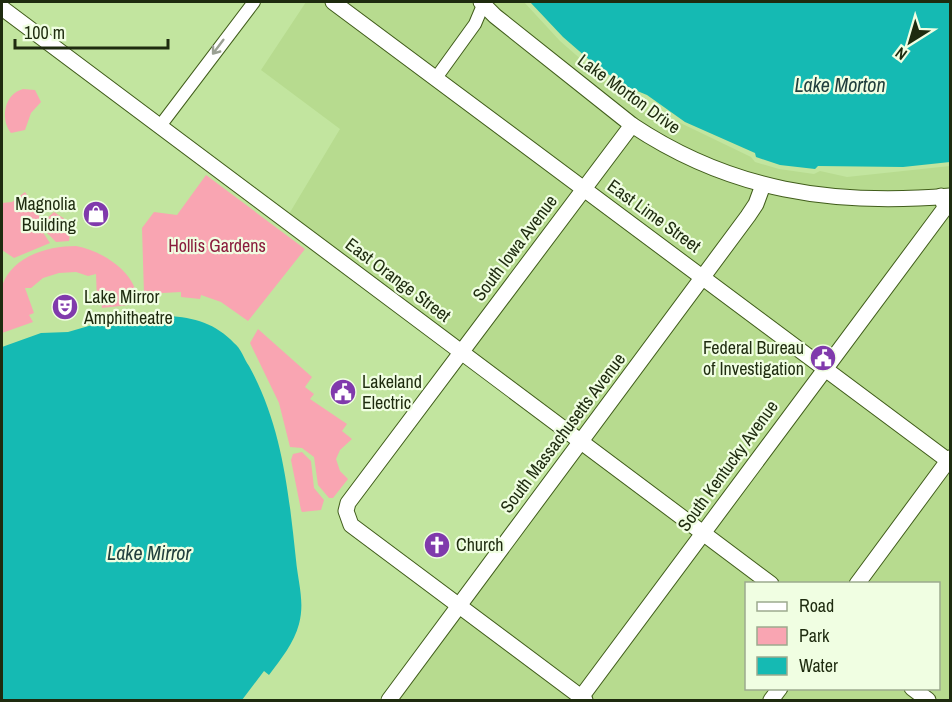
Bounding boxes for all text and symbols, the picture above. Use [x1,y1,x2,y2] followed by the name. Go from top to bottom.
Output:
[15,12,168,50] scale bar
[880,12,940,72] north arrow
[24,20,65,45] text: 100 m
[211,39,224,55] one-way arrow
[891,42,911,66] text: N
[573,48,686,139] street label: Lake Morton Drive
[794,71,886,98] water label: Lake Morton
[602,173,706,258] street label: East Lime Street
[466,189,563,306] street label: South Iowa Avenue
[15,191,77,237] place label: Magnolia Building
[81,199,111,229] shop icon: Magnolia Building
[340,232,456,328] street label: East Orange Street
[168,233,266,258] park label: Hollis Gardens
[83,284,173,330] place label: Lake Mirror Amphitheatre
[50,292,80,322] theatre icon: Lake Mirror Amphitheatre
[703,335,804,381] place label: Federal Bureau of Investigation
[808,343,838,373] public building icon: Federal Bureau of Investigation
[494,348,631,518] street label: South Massachusetts Avenue
[362,369,422,415] place label: Lakeland Electric
[328,377,358,407] public building icon: Lakeland Electric
[671,395,784,536] street label: South Kentucky Avenue
[422,530,452,560] church icon: Church
[456,532,504,557] place label: Church
[107,539,191,566] water label: Lake Mirror
[745,582,940,690] legend
[799,593,834,618] text: Road
[799,623,830,648] text: Park
[799,653,838,678] text: Water

